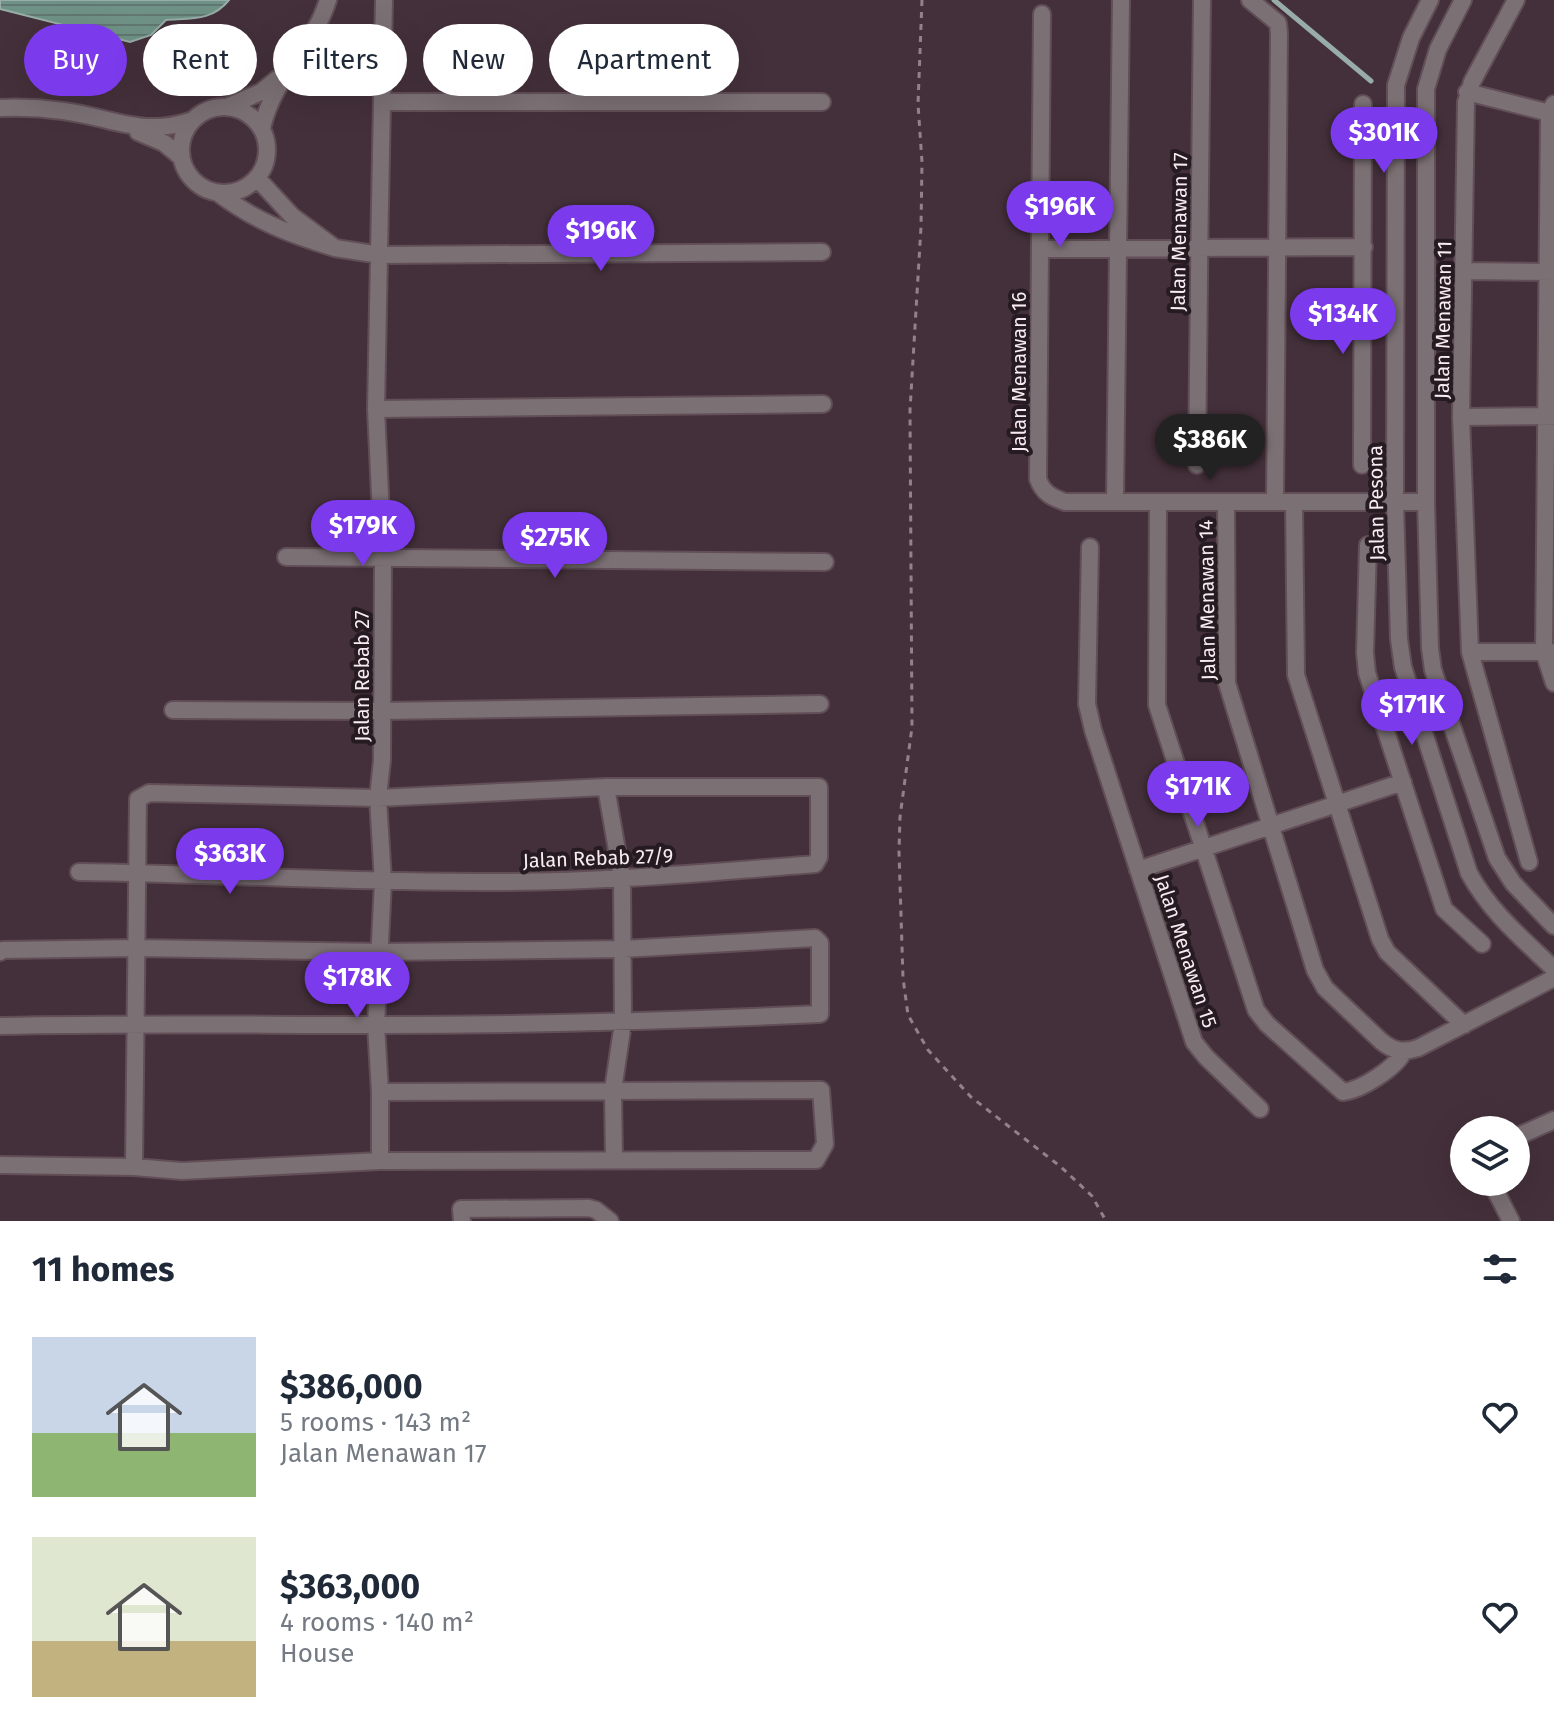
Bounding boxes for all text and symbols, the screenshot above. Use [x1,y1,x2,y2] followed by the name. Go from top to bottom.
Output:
[24,24,127,96] chip: Buy
[143,24,257,96] chip: Rent
[273,24,407,96] chip: Filters
[423,24,533,96] chip: New
[549,24,739,96] chip: Apartment
[1328,107,1440,175] pin: $301K
[1349,117,1419,148] text: $301K
[1166,152,1192,312] street label: Jalan Menawan 17
[1004,181,1116,249] pin: $196K
[1024,191,1096,222] text: $196K
[545,205,657,273] pin: $196K
[565,215,637,246] text: $196K
[1430,241,1456,399] street label: Jalan Menawan 11
[1287,288,1399,356] pin: $134K
[1007,292,1031,452] street label: Jalan Menawan 16
[1308,298,1378,329] text: $134K
[1154,414,1266,482] pin: $386K
[1173,424,1247,455] text: $386K
[1363,445,1389,561] street label: Jalan Pesona
[307,500,419,568] pin: $179K
[329,510,397,541] text: $179K
[499,512,611,580] pin: $275K
[1194,519,1220,681] street label: Jalan Menawan 14
[520,522,590,553] text: $275K
[350,610,374,742] street label: Jalan Rebab 27
[1356,679,1468,747] pin: $171K
[1379,689,1445,720] text: $171K
[1142,761,1254,829] pin: $171K
[1165,771,1231,802] text: $171K
[174,828,286,896] pin: $363K
[194,838,266,869] text: $363K
[522,843,674,873] street label: Jalan Rebab 27/9
[1150,871,1222,1031] street label: Jalan Menawan 15
[301,952,413,1020] pin: $178K
[323,962,391,993] text: $178K
[1450,1116,1530,1196] map controls
[1450,1116,1530,1196] button: layers
[1478,1247,1522,1291] icon: filters
[32,1249,174,1290] text: 11 homes
[280,1366,423,1407] text: $386,000
[96,1369,192,1465] icon: home
[1478,1395,1522,1439] icon: heart
[280,1407,471,1438] text: 5 rooms · 143 m²
[280,1438,487,1469] text: Jalan Menawan 17
[280,1566,420,1607] text: $363,000
[96,1569,192,1665] icon: home
[1478,1595,1522,1639] icon: heart
[280,1607,474,1638] text: 4 rooms · 140 m²
[280,1638,354,1669] text: House

